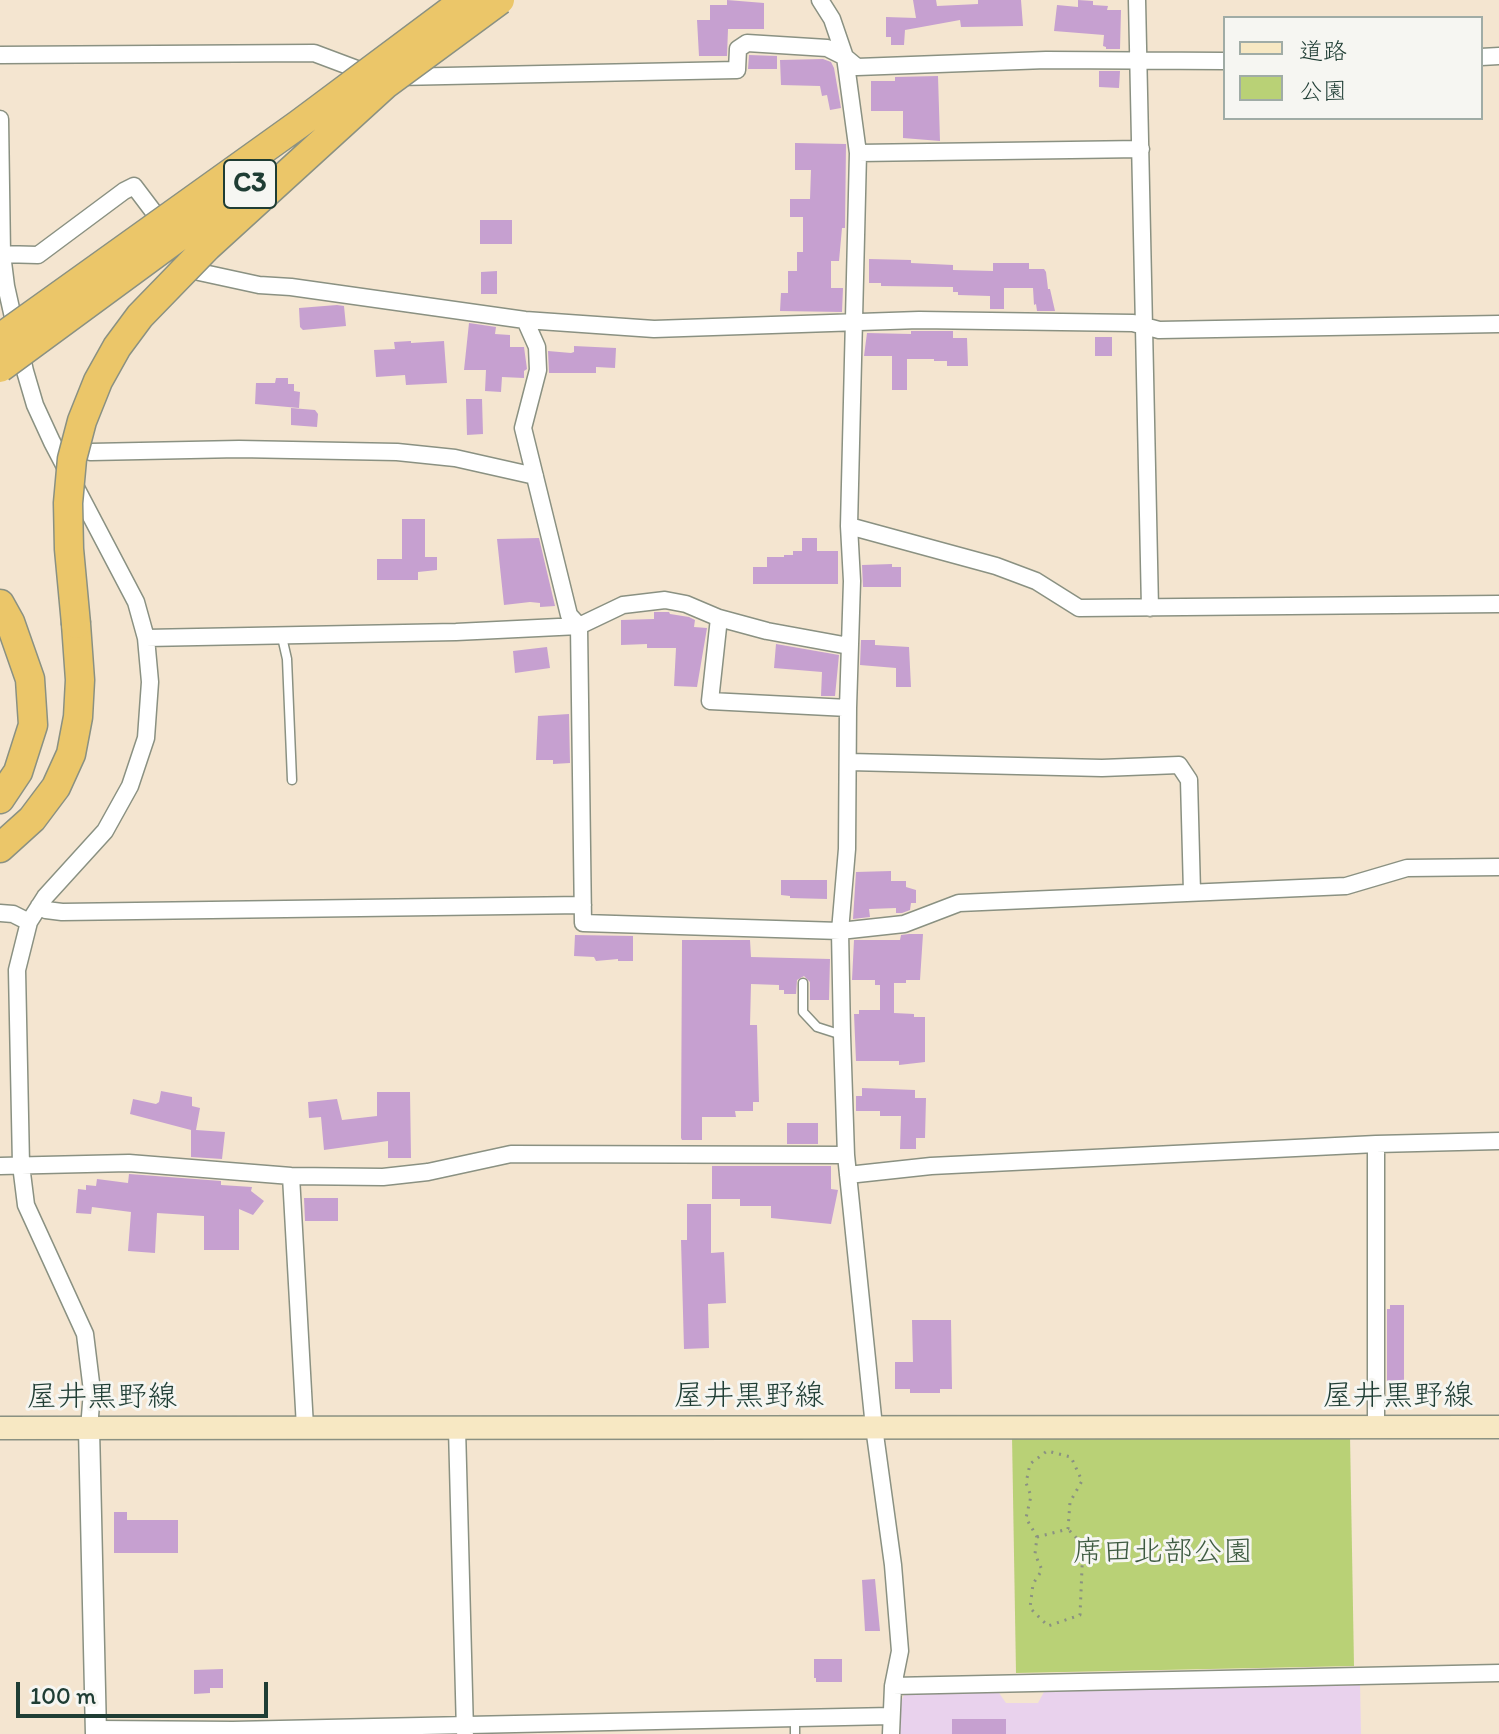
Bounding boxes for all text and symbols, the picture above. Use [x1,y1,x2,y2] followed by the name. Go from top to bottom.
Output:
[1223,16,1483,120] legend
[1299,36,1347,65] text: 道路
[1299,76,1347,105] text: 公園
[224,160,276,208] road number: C3
[674,1379,824,1415] street label: 屋井黒野線
[1323,1379,1473,1415] street label: 屋井黒野線
[27,1380,177,1416] street label: 屋井黒野線
[1073,1535,1253,1571] park label: 席田北部公園
[20,1666,272,1716] scale bar
[30,1681,96,1710] text: 100 m

